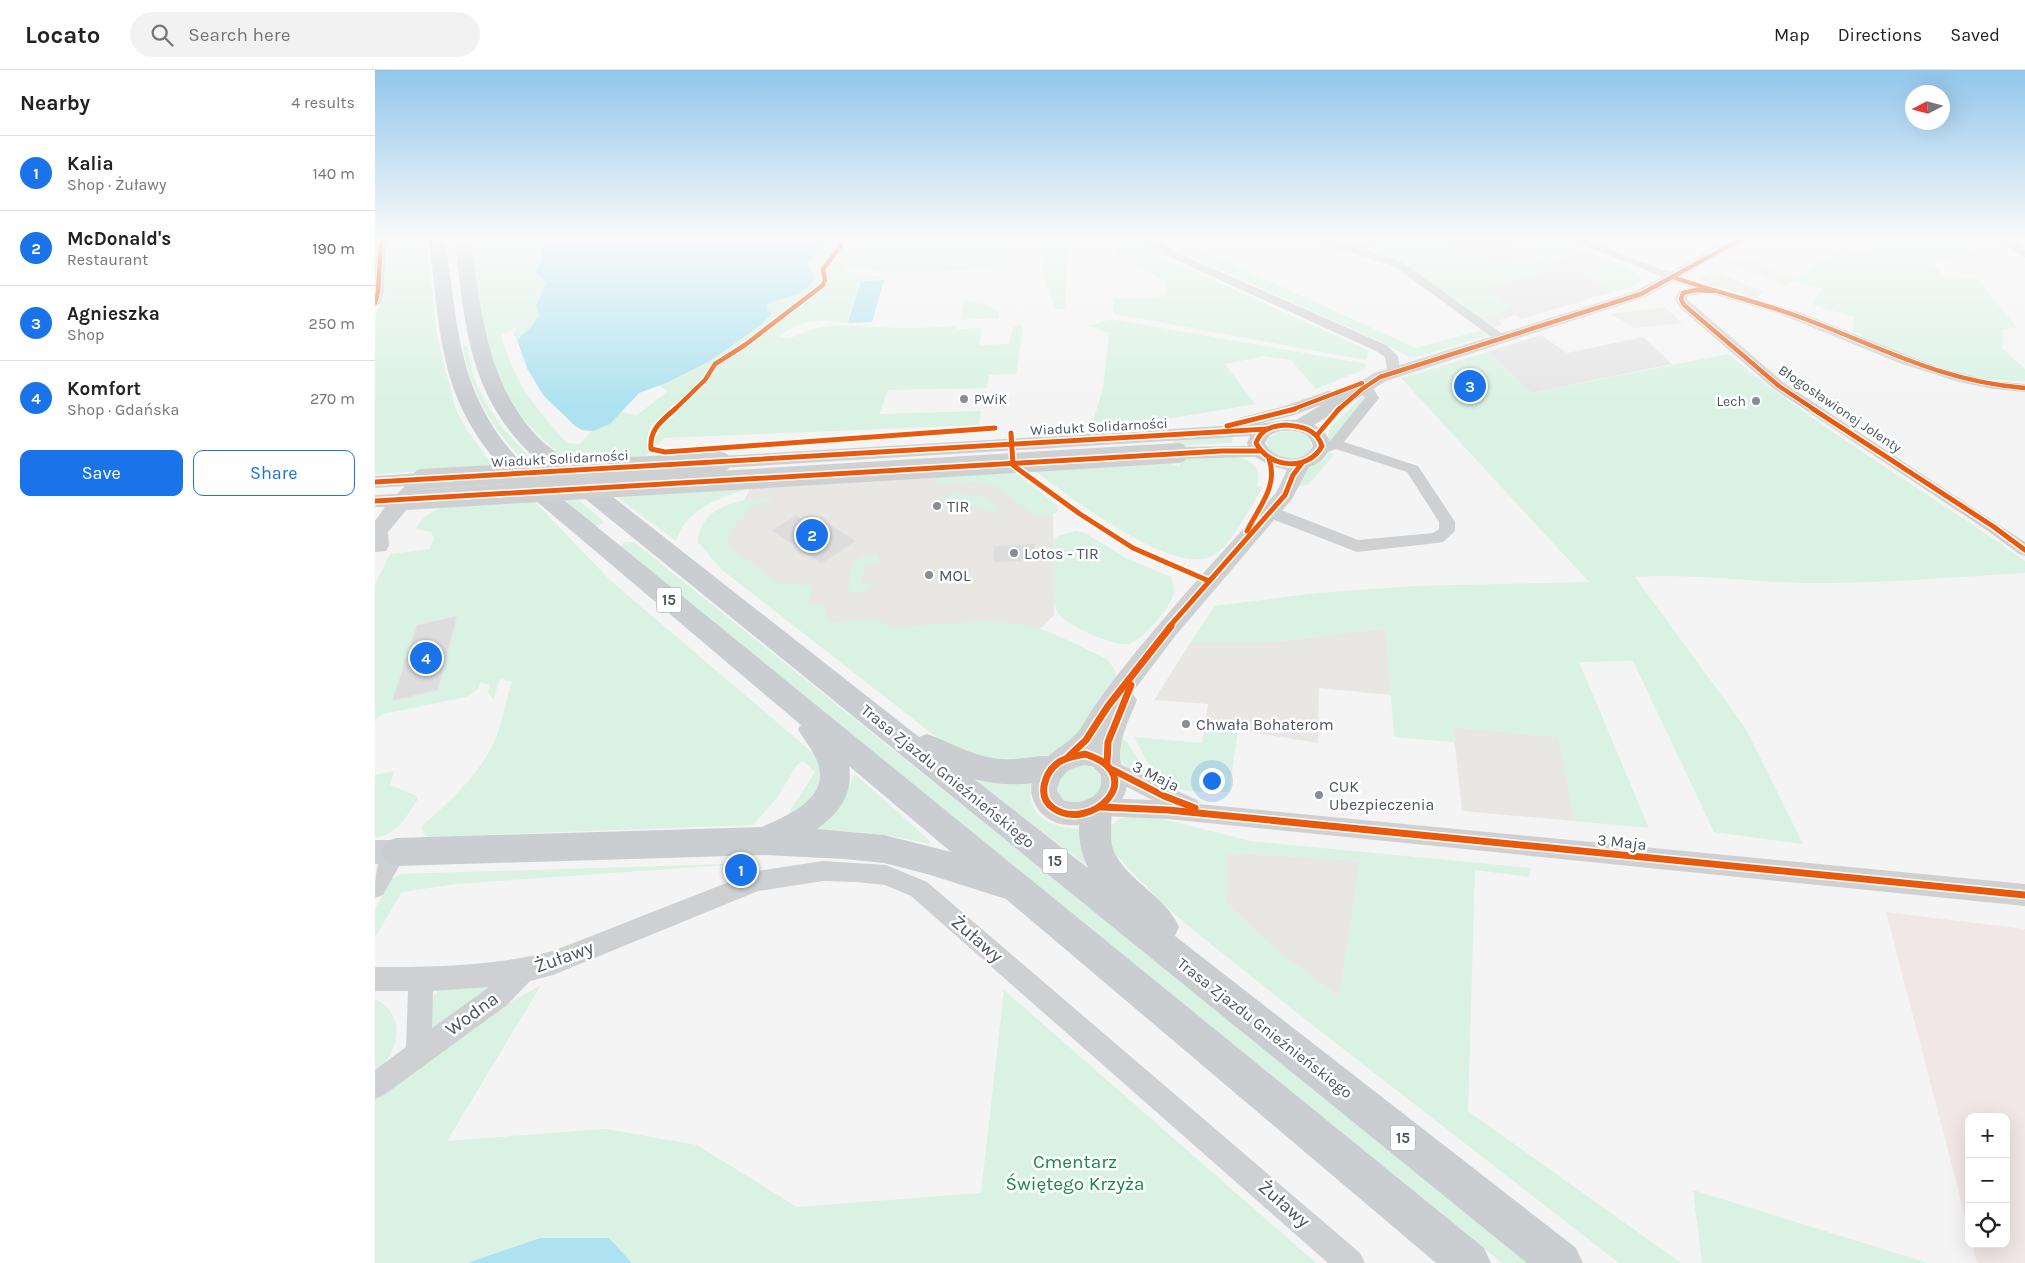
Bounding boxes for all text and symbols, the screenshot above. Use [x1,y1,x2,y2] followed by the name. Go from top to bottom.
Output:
[130,12,480,57] search box
[25,21,100,49] text: Locato
[148,21,176,49] icon: search
[188,24,290,46] text: Search here
[1774,24,1810,46] text: Map
[1838,24,1922,46] text: Directions
[1950,24,2000,46] text: Saved
[1905,85,1950,130] north arrow
[20,91,90,115] text: Nearby
[291,93,355,112] text: 4 results
[67,153,114,175] text: Kalia
[33,164,39,183] text: 1
[313,164,355,183] text: 140 m
[67,175,166,194] text: Shop · Żuławy
[67,228,171,250] text: McDonald's
[31,239,41,258] text: 2
[312,239,355,258] text: 190 m
[67,250,148,269] text: Restaurant
[67,303,160,325] text: Agnieszka
[31,314,41,333] text: 3
[308,314,355,333] text: 250 m
[67,325,104,344] text: Shop
[1775,361,1905,457] street label: Błogosławionej Jolenty
[1454,367,1486,405] pin: 3
[67,378,141,400] text: Komfort
[31,389,41,408] text: 4
[310,389,355,408] text: 270 m
[974,391,1007,408] place label: PWiK
[958,393,970,405] marker: PWiK
[1717,393,1746,410] place label: Lech
[1750,395,1762,407] marker: Lech
[67,400,179,419] text: Shop · Gdańska
[1030,415,1168,439] street label: Wiadukt Solidarności
[491,447,629,471] street label: Wiadukt Solidarności
[20,450,183,496] button: Save
[193,450,355,496] button: Share
[947,497,969,516] place label: TIR
[931,500,943,512] marker: TIR
[796,516,828,554] pin: 2
[1024,544,1099,563] place label: Lotos - TIR
[1008,547,1020,559] marker: Lotos - TIR
[939,566,971,585] place label: MOL
[923,569,935,581] marker: MOL
[657,588,681,612] road number: 15
[410,639,442,677] pin: 4
[858,700,1038,852] street label: Trasa Zjazdu Gnieźnieńskiego
[1196,715,1334,734] place label: Chwała Bohaterom
[1180,718,1192,730] marker: Chwała Bohaterom
[1130,757,1182,795] street label: 3 Maja
[1199,768,1225,794] your location
[1329,777,1434,814] place label: CUK Ubezpieczenia
[1313,789,1325,801] marker: CUK Ubezpieczenia
[1596,830,1648,854] street label: 3 Maja
[1043,848,1067,874] road number: 15
[725,851,757,889] pin: 1
[947,911,1007,967] street label: Żuławy
[532,936,597,978] street label: Żuławy
[1174,954,1356,1102] street label: Trasa Zjazdu Gnieźnieńskiego
[441,987,503,1041] street label: Wodna
[1965,1113,2010,1248] map controls
[1965,1113,2010,1158] button: +
[1391,1126,1415,1150] road number: 15
[1006,1151,1144,1195] park label: Cmentarz Świętego Krzyża
[1965,1158,2010,1203] button: −
[1254,1176,1314,1232] street label: Żuławy
[1965,1203,2010,1248] button: locate

